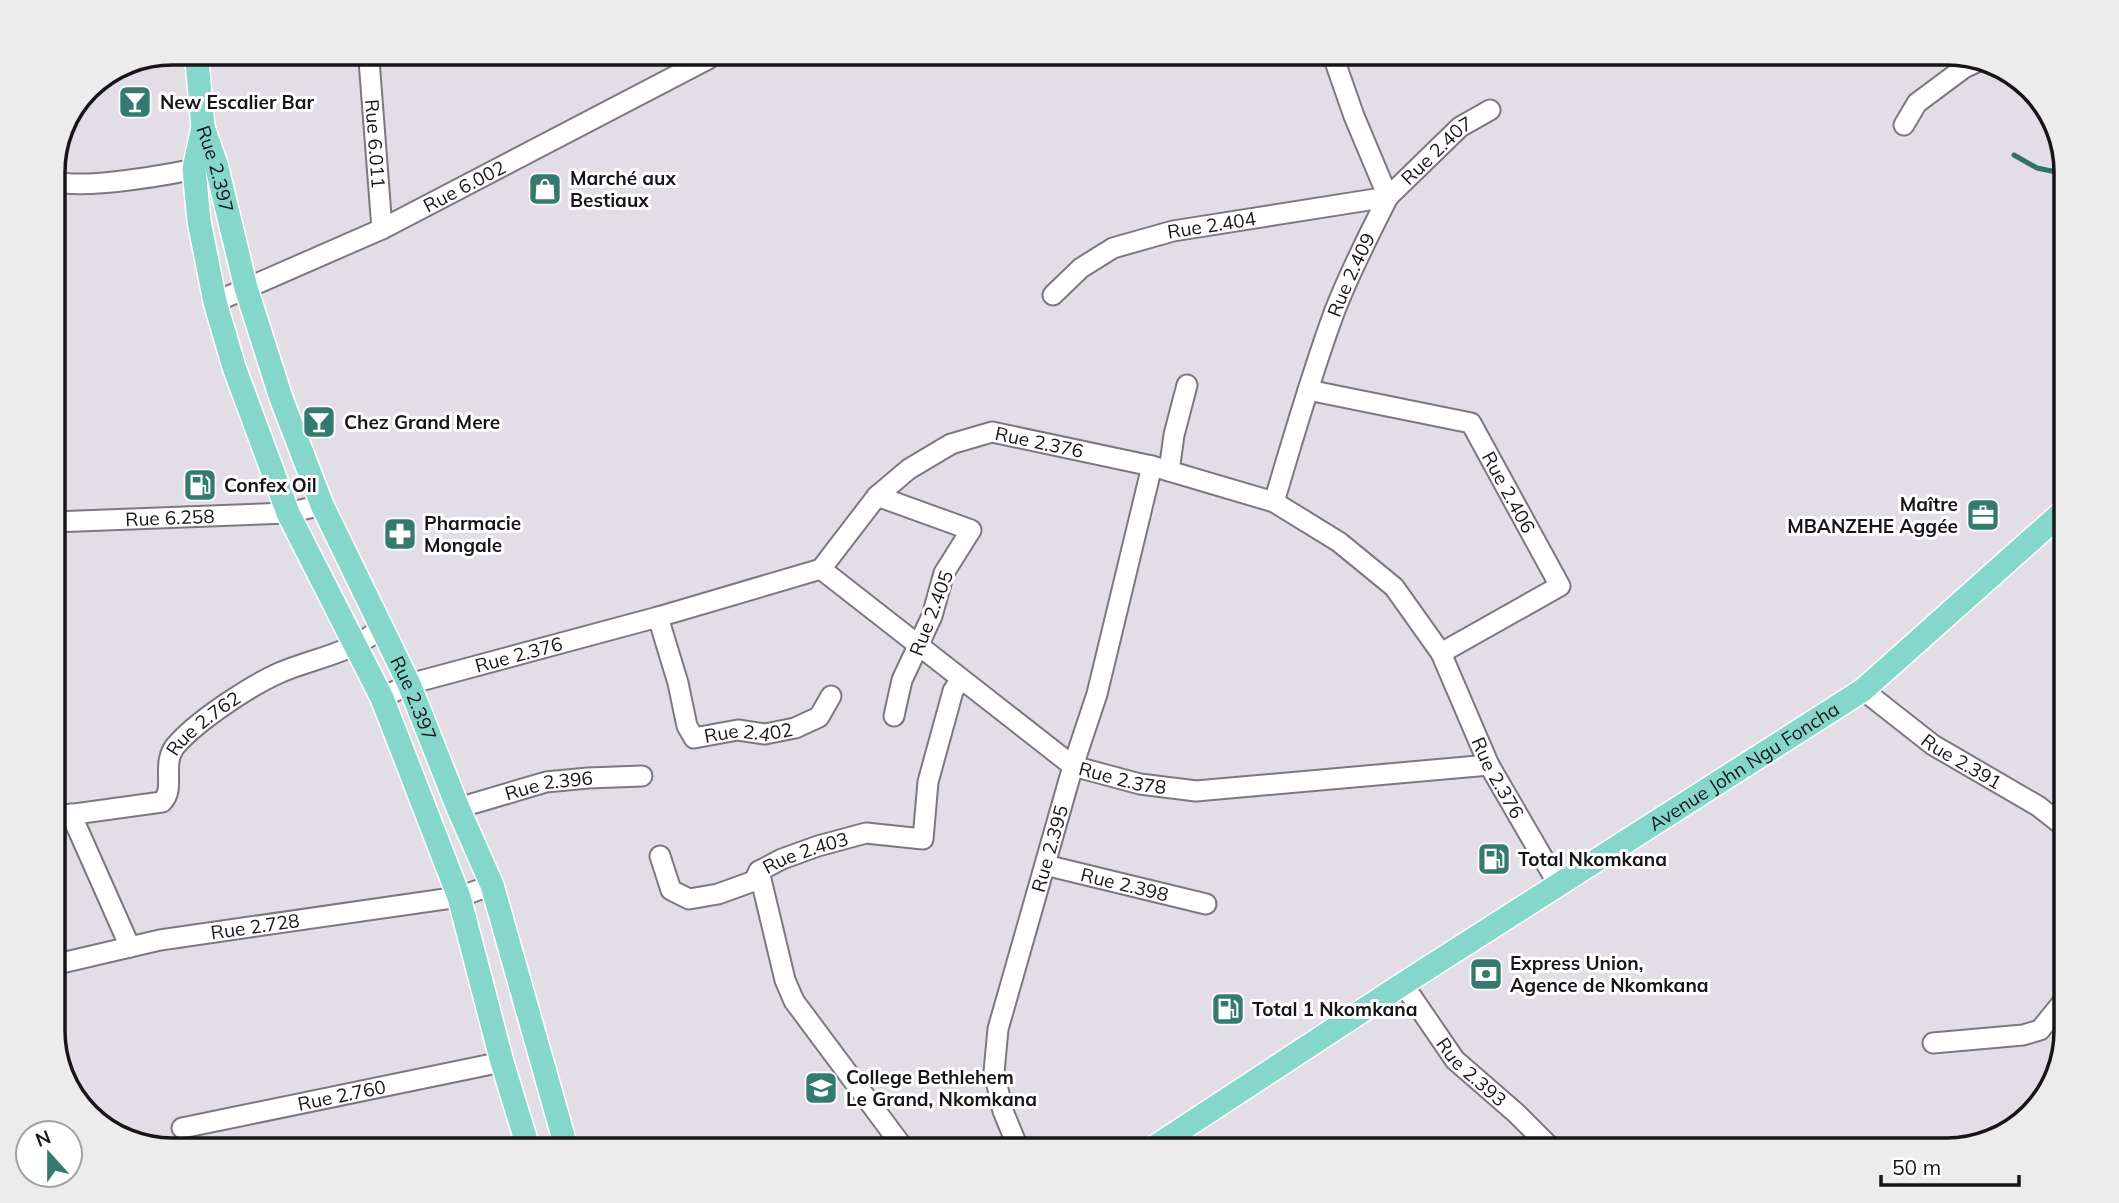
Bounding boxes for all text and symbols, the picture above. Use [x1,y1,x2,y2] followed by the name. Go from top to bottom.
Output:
[116,83,154,121] bar icon: New Escalier Bar
[160,90,315,114] place label: New Escalier Bar
[360,98,391,189] street label: Rue 6.011
[1396,111,1476,190] street label: Rue 2.407
[191,122,239,215] street label: Rue 2.397
[419,155,509,217] street label: Rue 6.002
[570,166,676,212] place label: Marché aux Bestiaux
[526,170,564,208] shop icon: Marché aux Bestiaux
[1165,206,1258,244] street label: Rue 2.404
[1322,229,1380,320] street label: Rue 2.409
[300,403,338,441] bar icon: Chez Grand Mere
[344,410,500,434] place label: Chez Grand Mere
[993,421,1086,463] street label: Rue 2.376
[1477,447,1541,537] street label: Rue 2.406
[181,466,219,504] fuel station icon: Confex Oil
[224,473,317,497] place label: Confex Oil
[1787,492,1958,538] place label: Maître MBANZEHE Aggée
[1964,496,2002,534] office icon: Maître MBANZEHE Aggée
[125,504,215,531] street label: Rue 6.258
[424,511,521,557] place label: Pharmacie Mongale
[381,515,419,553] pharmacy icon: Pharmacie Mongale
[904,567,958,659] street label: Rue 2.405
[472,631,565,678] street label: Rue 2.376
[385,652,442,744] street label: Rue 2.397
[160,686,245,760] street label: Rue 2.762
[1644,696,1844,836] street label: Avenue John Ngu Foncha
[702,717,795,748] street label: Rue 2.402
[1916,728,2006,794] street label: Rue 2.391
[1466,733,1529,823] street label: Rue 2.376
[1076,756,1168,799] street label: Rue 2.378
[502,766,594,806] street label: Rue 2.396
[1026,802,1073,895] street label: Rue 2.395
[758,826,851,879] street label: Rue 2.403
[1475,840,1513,878] fuel station icon: Total Nkomkana
[1518,847,1667,871] place label: Total Nkomkana
[1078,862,1171,906] street label: Rue 2.398
[209,908,301,945] street label: Rue 2.728
[1510,951,1709,997] place label: Express Union, Agence de Nkomkana
[1467,955,1505,993] bank icon: Express Union, Agence de Nkomkana
[1209,990,1247,1028] fuel station icon: Total 1 Nkomkana
[1252,997,1418,1021] place label: Total 1 Nkomkana
[1431,1033,1512,1111] street label: Rue 2.393
[846,1065,1037,1111] place label: College Bethlehem Le Grand, Nkomkana
[802,1069,840,1107] school or university icon: College Bethlehem Le Grand, Nkomkana
[295,1074,388,1116] street label: Rue 2.760
[14,1119,84,1189] north arrow
[32,1124,54,1152] text: N
[1881,1144,2019,1188] scale bar
[1892,1154,1941,1180] text: 50 m

